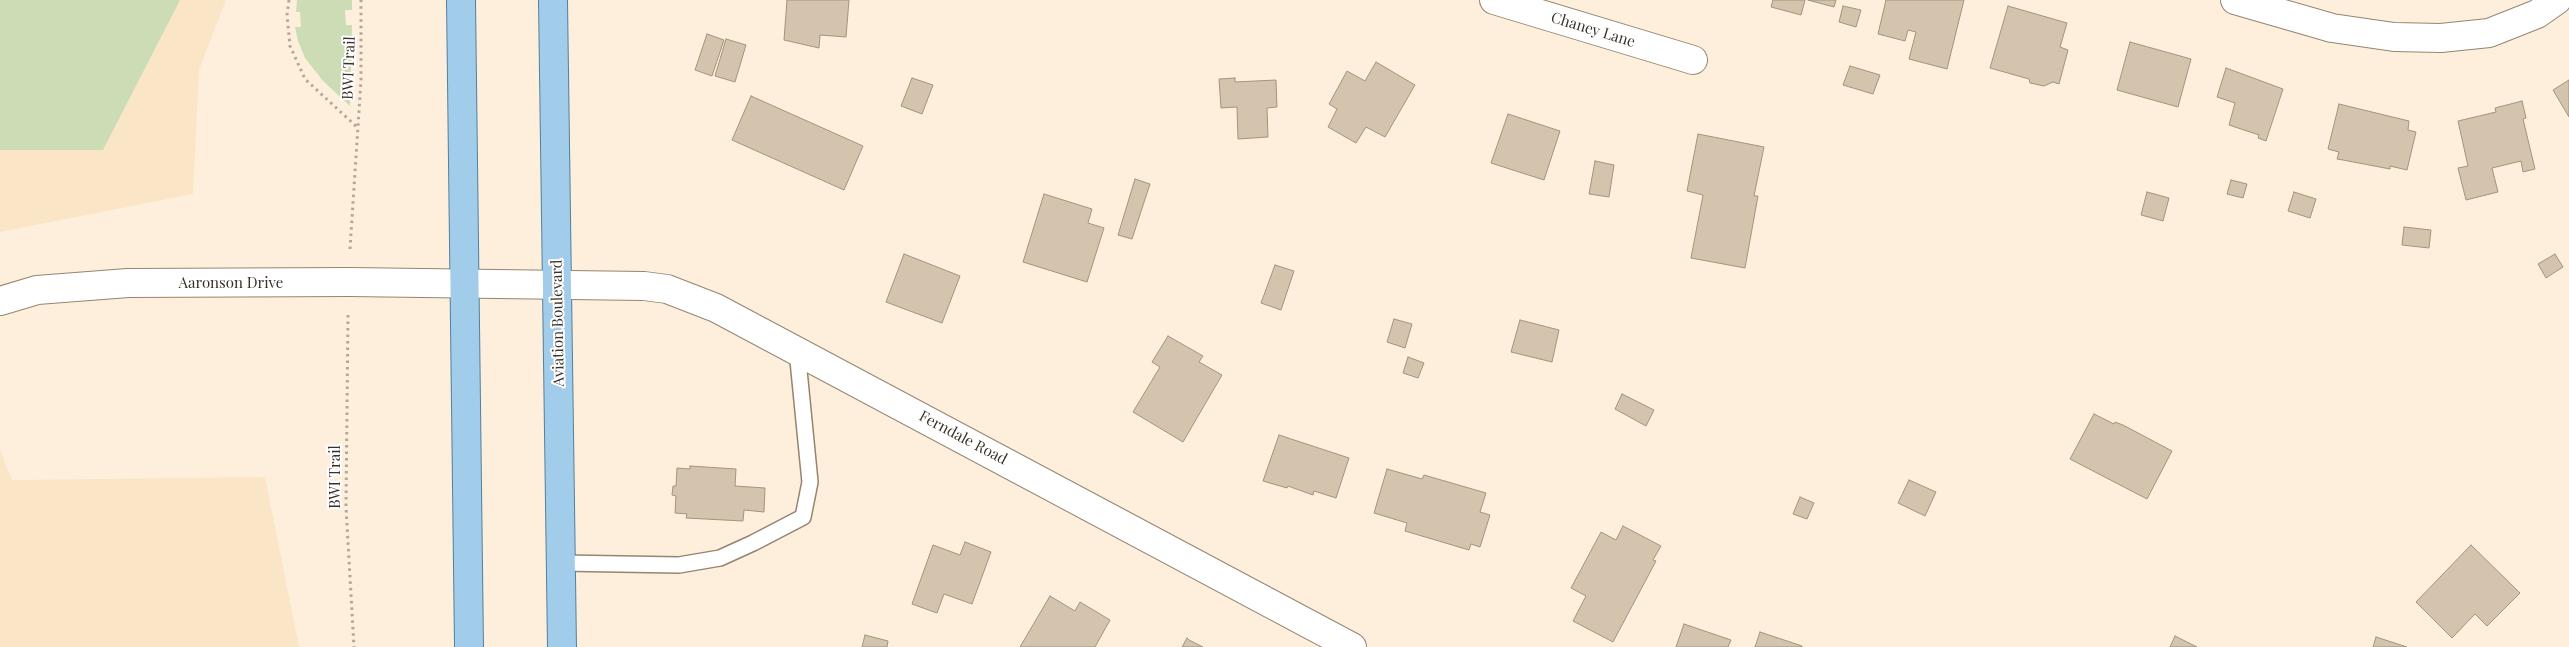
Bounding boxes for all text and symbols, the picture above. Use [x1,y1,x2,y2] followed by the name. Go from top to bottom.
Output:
[1549,9,1637,51] street label: Chaney Lane
[339,36,359,100] street label: BWI Trail
[548,259,568,387] street label: Aviation Boulevard
[179,274,283,292] street label: Aaronson Drive
[916,407,1010,469] street label: Ferndale Road
[326,445,344,509] street label: BWI Trail

